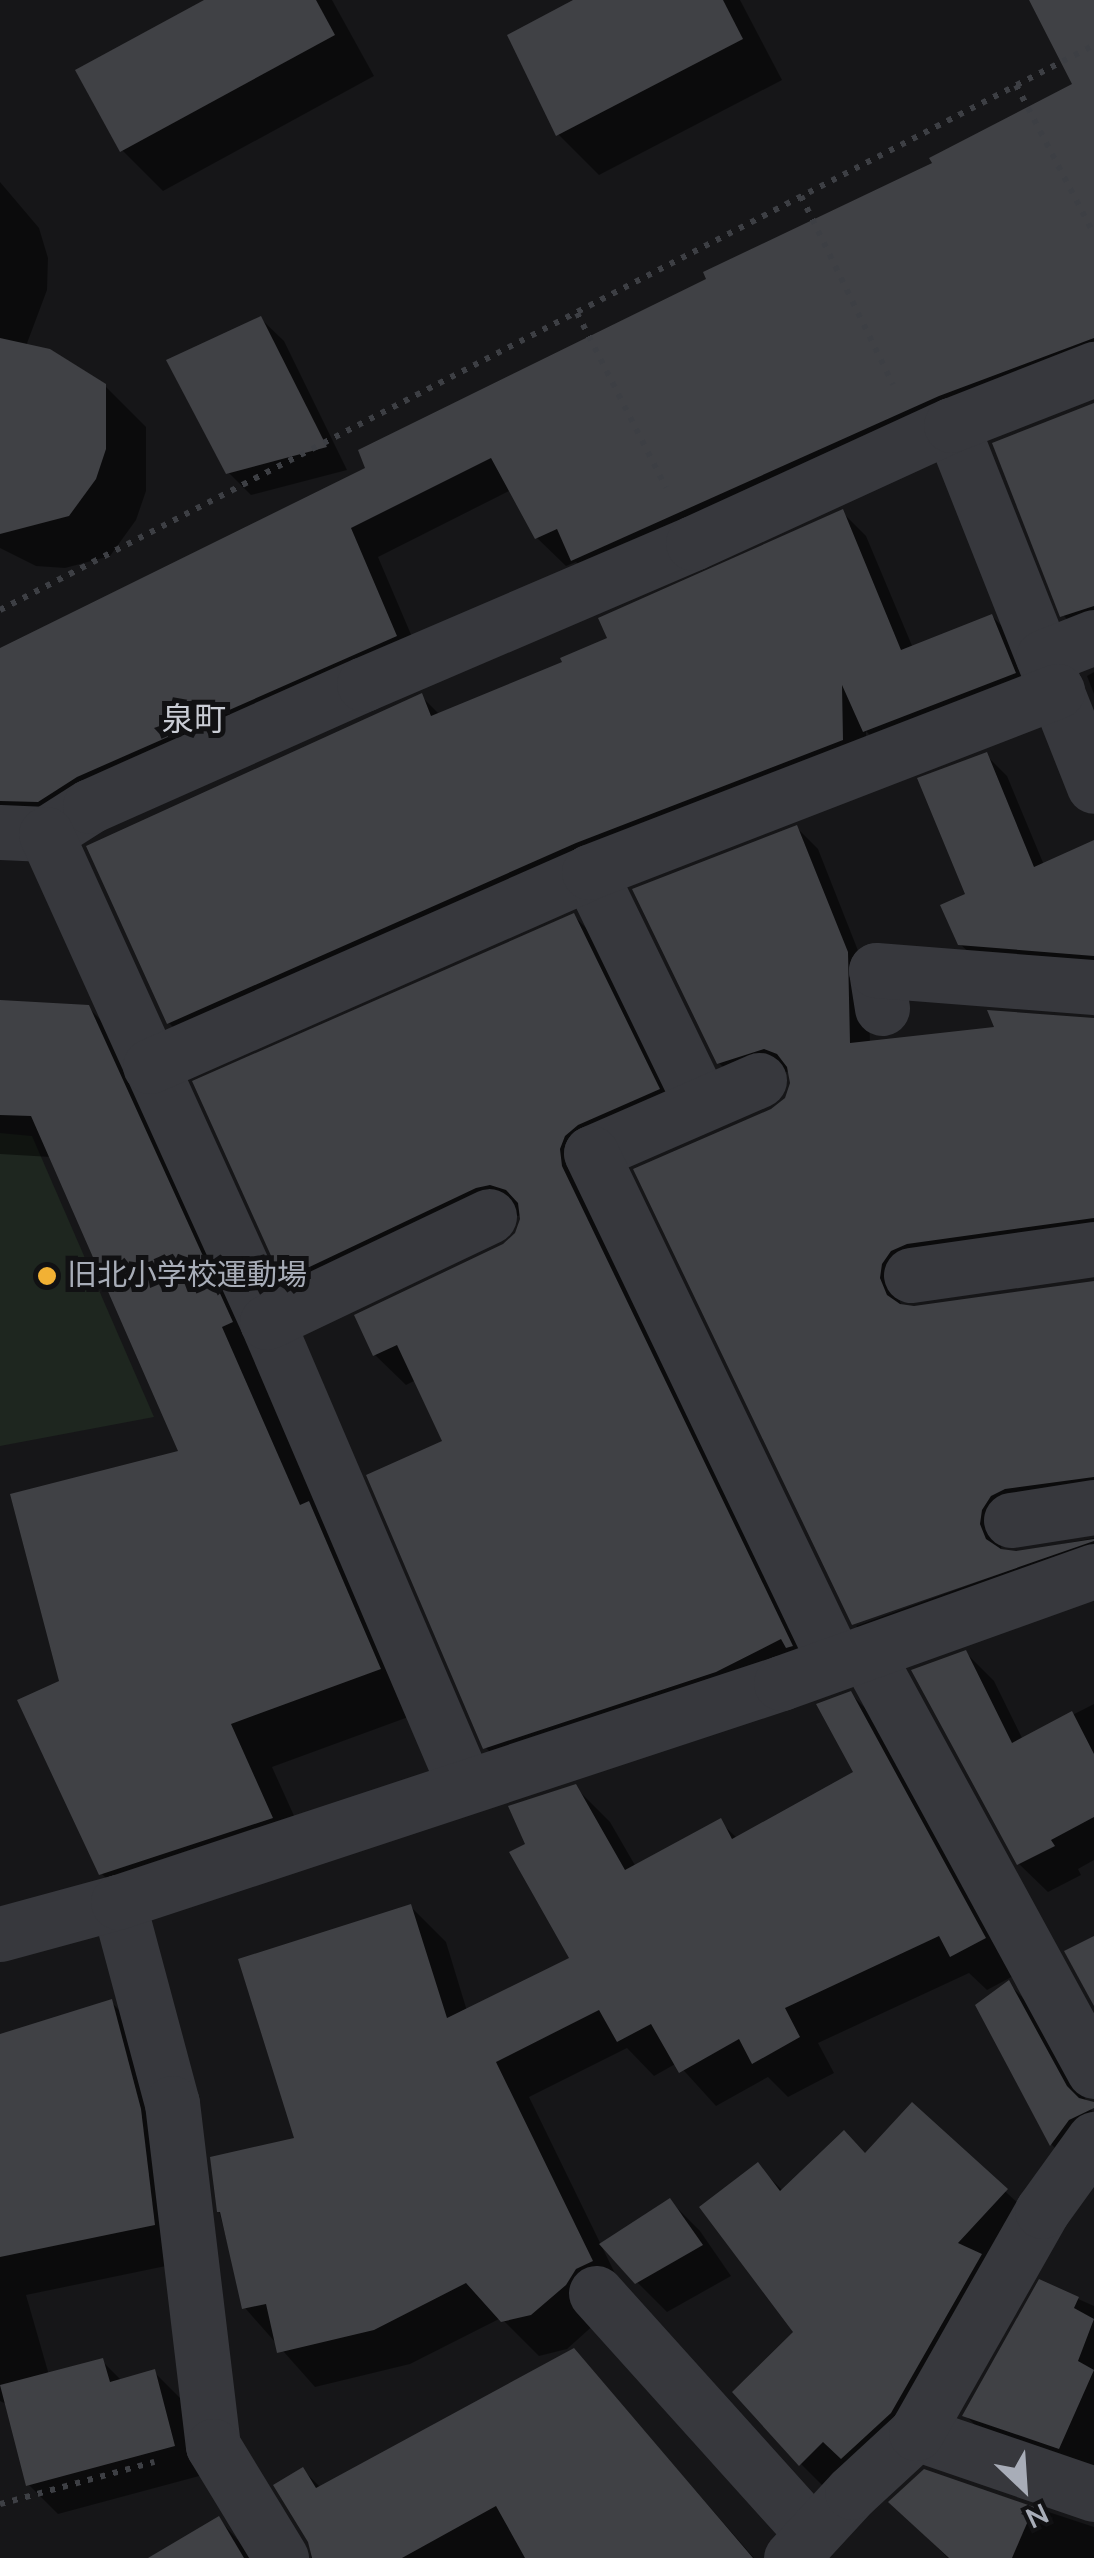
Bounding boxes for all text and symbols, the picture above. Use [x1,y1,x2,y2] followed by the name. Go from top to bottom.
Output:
[162,701,226,739] district label: 泉町
[67,1258,307,1294] place label: 旧北小学校運動場
[36,1265,58,1287] marker: 旧北小学校運動場
[974,2438,1074,2538] north arrow
[1019,2494,1054,2537] text: N

